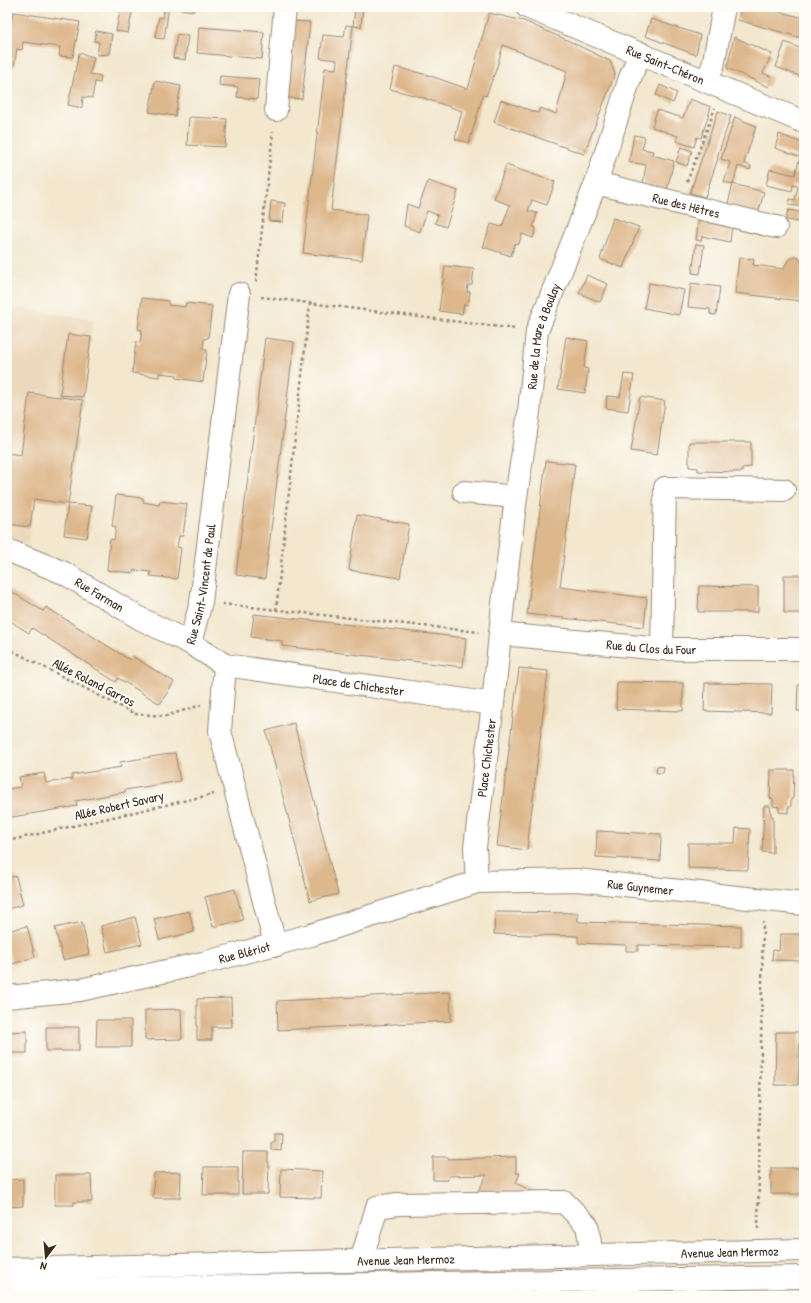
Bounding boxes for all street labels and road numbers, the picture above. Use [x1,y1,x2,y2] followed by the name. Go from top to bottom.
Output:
[624,40,707,89] street label: Rue Saint-Chéron
[651,188,722,222] street label: Rue des Hêtres
[522,280,564,390] street label: Rue de la Mare à Boulay
[181,522,220,646] street label: Rue Saint-Vincent de Paul
[72,573,128,616] street label: Rue Farman
[606,635,696,658] street label: Rue du Clos du Four
[50,653,138,711] street label: Allée Roland Garros
[312,669,405,700] street label: Place de Chichester
[472,717,500,798] street label: Place Chichester
[72,786,166,824] street label: Allée Robert Savary
[607,874,674,899] street label: Rue Guynemer
[217,937,272,968] street label: Rue Blériot
[681,1242,779,1262] street label: Avenue Jean Mermoz
[357,1249,455,1270] street label: Avenue Jean Mermoz

